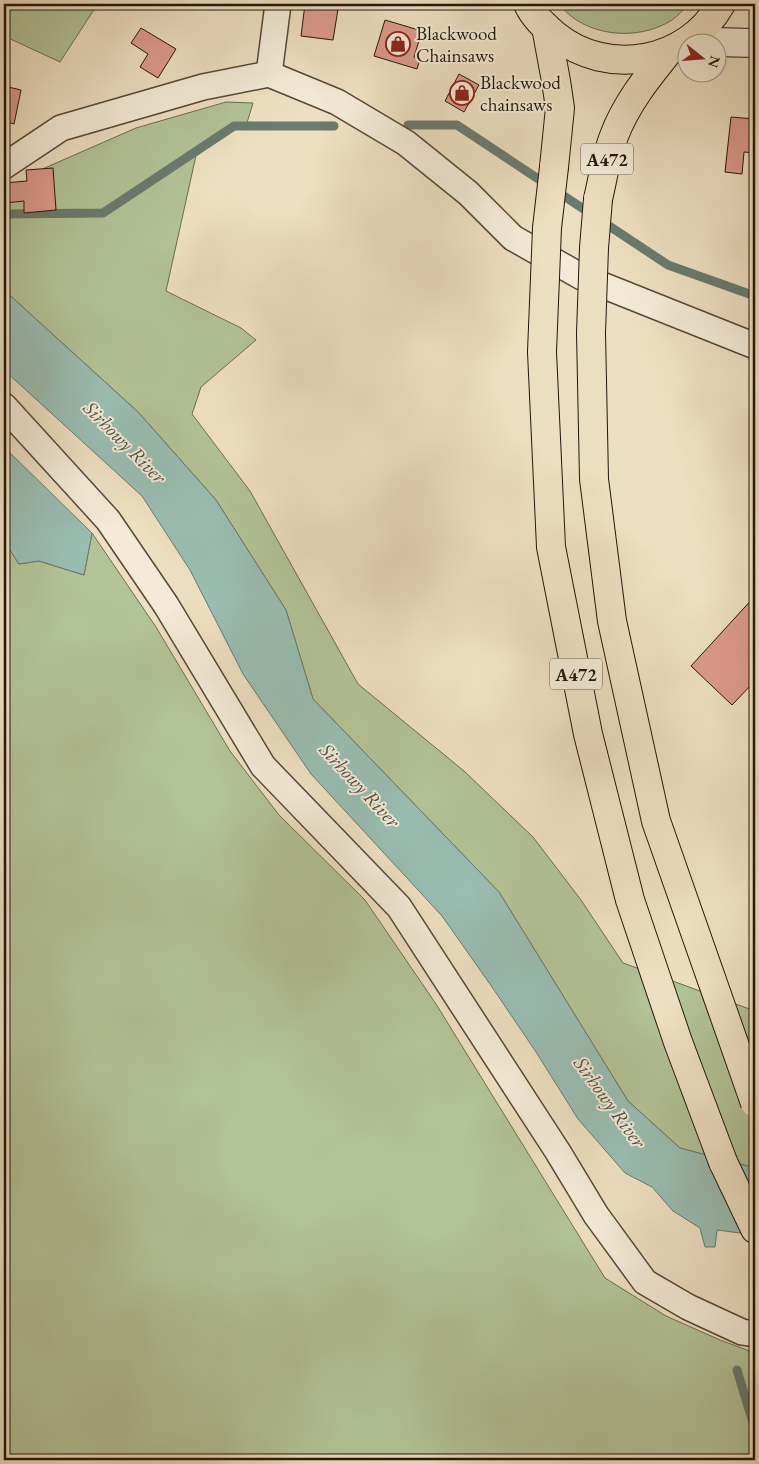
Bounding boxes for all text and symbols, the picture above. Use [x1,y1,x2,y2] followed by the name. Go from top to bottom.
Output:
[416,21,497,68] place label: Blackwood Chainsaws
[385,31,411,57] shop icon: Blackwood Chainsaws
[676,32,726,82] north arrow
[704,54,725,70] text: N
[480,70,561,117] place label: Blackwood chainsaws
[449,80,475,106] shop icon: Blackwood chainsaws
[581,144,633,174] road number: A472
[77,394,173,490] water label: Sirhowy River
[550,659,602,690] road number: A472
[313,736,407,834] water label: Sirhowy River
[568,1050,653,1154] water label: Sirhowy River

